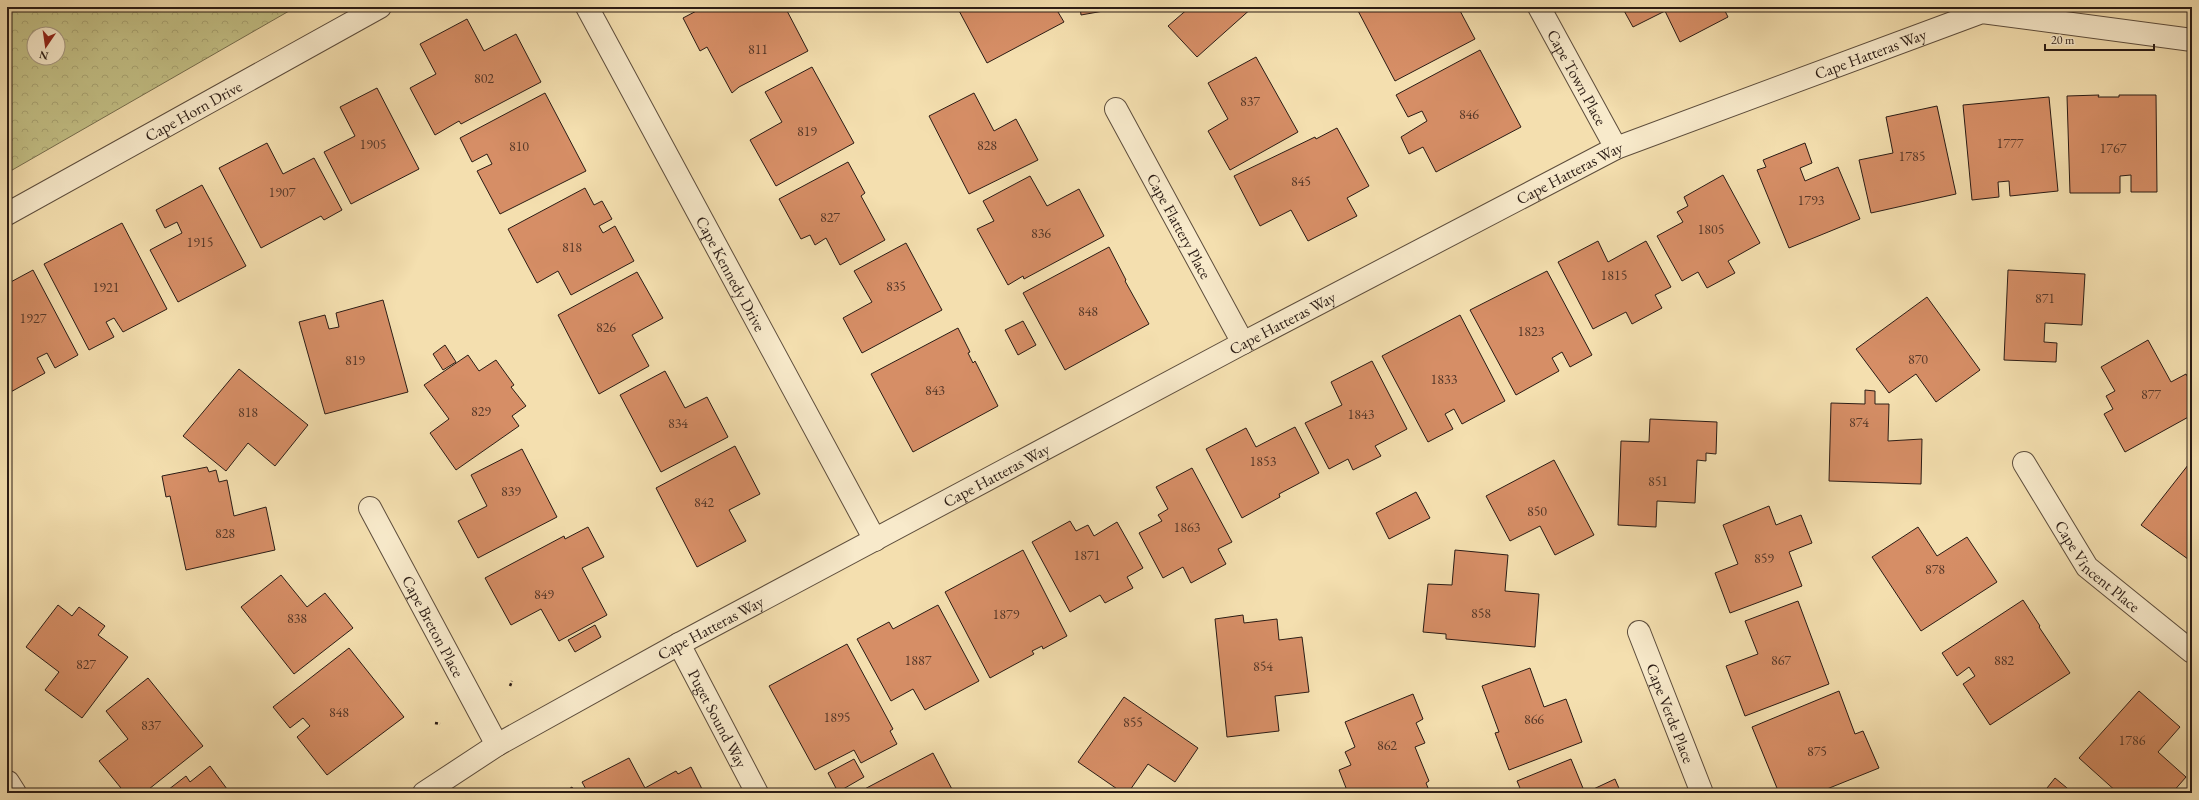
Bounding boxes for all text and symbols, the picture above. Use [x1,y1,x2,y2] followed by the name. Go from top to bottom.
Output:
[1812,23,1930,84] street label: Cape Hatteras Way
[1543,25,1612,129] street label: Cape Town Place
[26,26,66,66] north arrow
[2045,26,2154,52] scale bar
[2051,32,2075,48] text: 20 m
[748,40,768,58] house number: 811
[38,48,50,64] text: N
[474,69,494,87] house number: 802
[141,75,245,146] street label: Cape Horn Drive
[1240,92,1260,110] house number: 837
[1459,105,1479,123] house number: 846
[797,122,817,140] house number: 819
[1997,134,2024,152] house number: 1777
[360,135,386,153] house number: 1905
[977,136,997,154] house number: 828
[1512,136,1626,209] street label: Cape Hatteras Way
[509,137,529,155] house number: 810
[2100,139,2127,157] house number: 1767
[1899,147,1925,165] house number: 1785
[1142,169,1217,282] street label: Cape Flattery Place
[1291,172,1311,190] house number: 845
[269,183,296,201] house number: 1907
[1798,191,1825,209] house number: 1793
[820,208,840,226] house number: 827
[691,212,771,335] street label: Cape Kennedy Drive
[1698,220,1724,238] house number: 1805
[1031,224,1051,242] house number: 836
[187,233,213,251] house number: 1915
[562,238,582,256] house number: 818
[1601,266,1627,284] house number: 1815
[886,277,906,295] house number: 835
[93,278,119,296] house number: 1921
[1225,286,1340,359] street label: Cape Hatteras Way
[2035,289,2055,307] house number: 871
[1078,302,1098,320] house number: 848
[20,309,47,327] house number: 1927
[596,318,616,336] house number: 826
[1518,322,1545,340] house number: 1823
[1908,350,1928,368] house number: 870
[345,351,365,369] house number: 819
[1431,370,1458,388] house number: 1833
[925,381,945,399] house number: 843
[2141,385,2161,403] house number: 877
[471,402,491,420] house number: 829
[238,403,258,421] house number: 818
[1348,405,1375,423] house number: 1843
[1849,413,1869,431] house number: 874
[668,414,688,432] house number: 834
[939,437,1054,512] street label: Cape Hatteras Way
[1250,452,1277,470] house number: 1853
[1648,472,1668,490] house number: 851
[501,482,521,500] house number: 839
[694,493,714,511] house number: 842
[1527,502,1547,520] house number: 850
[2051,516,2145,617] street label: Cape Vincent Place
[1174,518,1201,536] house number: 1863
[215,524,235,542] house number: 828
[1074,546,1100,564] house number: 1871
[1754,549,1774,567] house number: 859
[1925,560,1945,578] house number: 878
[397,571,469,681] street label: Cape Breton Place
[534,585,554,603] house number: 849
[654,590,768,665] street label: Cape Hatteras Way
[1471,604,1491,622] house number: 858
[993,605,1020,623] house number: 1879
[287,609,307,627] house number: 838
[905,651,932,669] house number: 1887
[1771,651,1791,669] house number: 867
[1994,651,2014,669] house number: 882
[76,655,96,673] house number: 827
[1253,657,1273,675] house number: 854
[1642,660,1700,766] street label: Cape Verde Place
[683,665,753,772] street label: Puget Sound Way
[329,703,349,721] house number: 848
[824,708,850,726] house number: 1895
[1524,710,1544,728] house number: 866
[1123,713,1143,731] house number: 855
[141,716,161,734] house number: 837
[2119,731,2146,749] house number: 1786
[1377,736,1397,754] house number: 862
[1807,742,1827,760] house number: 875

